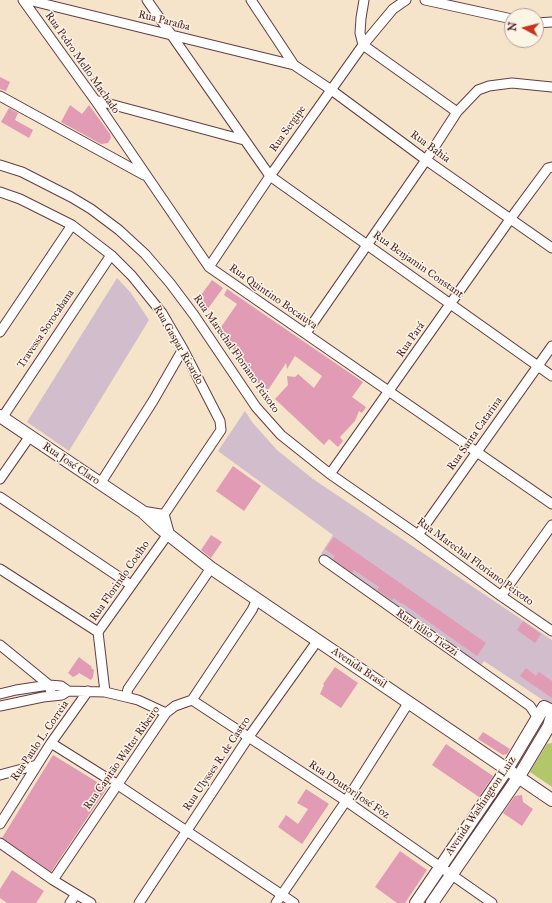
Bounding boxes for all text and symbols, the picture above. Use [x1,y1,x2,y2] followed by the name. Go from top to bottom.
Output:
[137,8,191,34] street label: Rua Paraíba
[504,8,544,48] north arrow
[42,10,122,116] street label: Rua Pedro Mello Machado
[506,21,520,32] text: N
[267,103,309,155] street label: Rua Sergipe
[407,128,453,166] street label: Rua Bahia
[370,229,466,301] street label: Rua Benjamin Constant
[226,262,320,332] street label: Rua Quintino Bocaiuva
[15,287,77,371] street label: Travessa Sorocabana
[190,293,282,415] street label: Rua Marechal Floriano Peixoto
[150,303,206,387] street label: Rua Gaspar Ricardo
[394,320,428,360] street label: Rua Pará
[445,395,505,473] street label: Rua Santa Catarina
[40,440,102,488] street label: Rua José Claro
[414,515,536,609] street label: Rua Marechal Floriano Peixoto
[87,538,153,624] street label: Rua Florindo Coelho
[393,607,461,659] street label: Rua Júlio Tiezzi
[329,645,389,691] street label: Avenida Brasil
[8,698,72,784] street label: Rua Paulo L. Correia
[81,704,163,812] street label: Rua Capitão Walter Ribeiro
[180,714,254,814] street label: Rua Ulysses R. de Castro
[443,754,519,858] street label: Avenida Washington Luiz
[306,758,392,822] street label: Rua Doutor José Foz

